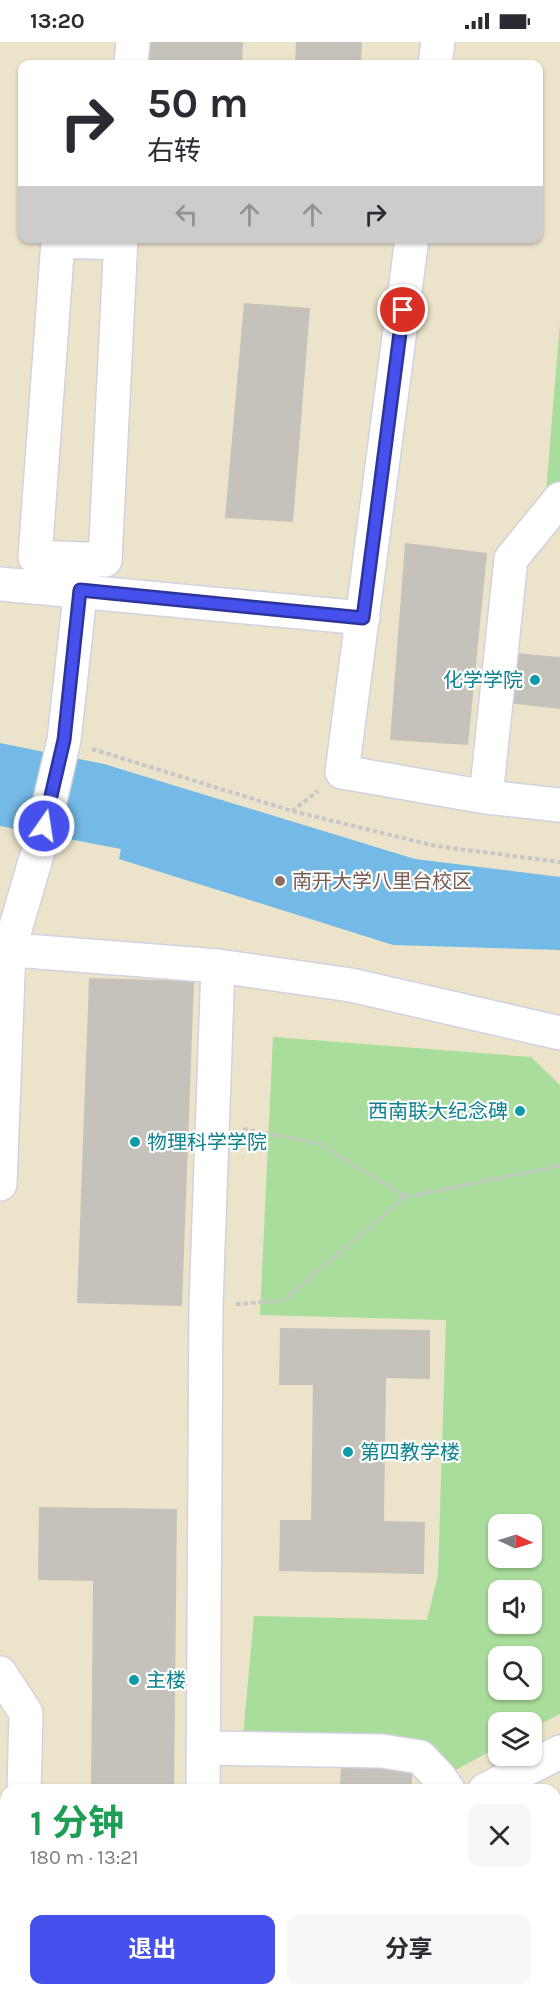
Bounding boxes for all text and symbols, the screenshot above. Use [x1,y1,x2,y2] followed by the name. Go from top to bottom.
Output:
[30,8,85,34] text: 13:20
[147,78,249,128] text: 50 m
[48,84,126,162] icon: right
[147,135,201,167] text: 右转
[170,198,203,231] icon: left
[233,198,266,231] icon: ahead
[296,198,329,231] icon: ahead
[359,198,392,231] icon: right
[377,284,428,335] pin
[386,293,419,326] icon: arrive
[443,669,523,692] place label: 化学学院
[528,673,542,687] marker: 化学学院
[12,794,76,858] position arrow
[292,870,472,893] place label: 南开大学八里台校区
[273,874,287,888] marker: 南开大学八里台校区
[368,1100,508,1123] place label: 西南联大纪念碑
[513,1104,527,1118] marker: 西南联大纪念碑
[147,1131,267,1154] place label: 物理科学学院
[128,1135,142,1149] marker: 物理科学学院
[360,1441,460,1464] place label: 第四教学楼
[341,1445,355,1459] marker: 第四教学楼
[488,1514,542,1568] north arrow
[488,1514,542,1766] map controls
[488,1580,542,1634] button: sound
[488,1646,542,1700] button: search
[146,1669,186,1692] place label: 主楼
[127,1673,141,1687] marker: 主楼
[488,1712,542,1766] button: layers
[30,1802,124,1844] text: 1 分钟
[468,1804,531,1867] button: close
[30,1846,139,1869] text: 180 m · 13:21
[30,1915,275,1984] button: 退出
[287,1915,531,1984] button: 分享

